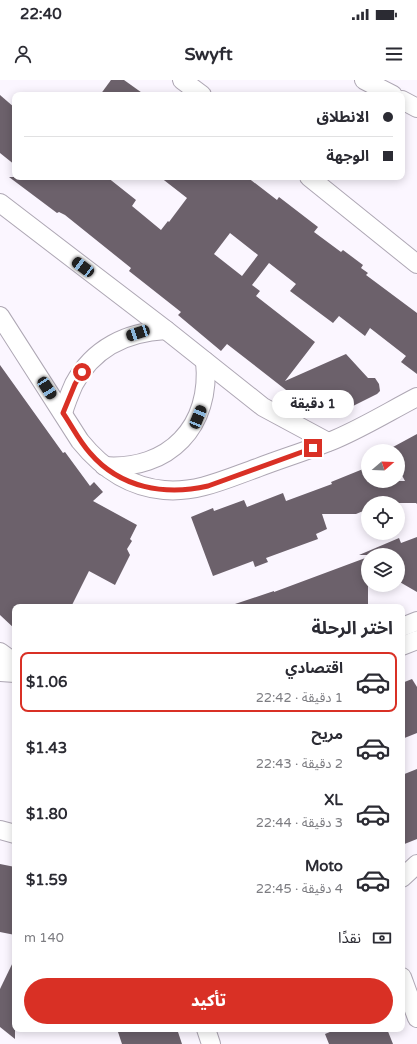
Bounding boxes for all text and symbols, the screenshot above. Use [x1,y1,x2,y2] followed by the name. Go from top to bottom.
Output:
[20,5,62,23] text: 22:40
[12,43,34,65] icon: person
[185,43,233,65] text: Swyft
[383,43,405,65] icon: menu
[317,108,369,126] text: الانطلاق
[326,147,369,165] text: الوجهة
[70,255,96,279] car
[125,324,151,342] car
[73,363,91,381] route start
[35,375,59,401] car
[272,390,354,418] callout: 1 دقيقة
[290,396,336,412] text: 1 دقيقة
[188,404,208,430] car
[304,439,322,457] route end
[361,444,405,488] north arrow
[361,444,405,592] map controls
[361,496,405,540] button: locate
[361,548,405,592] button: layers
[311,617,393,639] text: اختر الرحلة
[285,659,343,677] text: اقتصادي
[355,664,391,700] icon: car
[26,673,67,691] text: $1.06
[256,690,343,706] text: 1 دقيقة · 22:42
[311,725,343,743] text: مريح
[355,730,391,766] icon: car
[26,739,67,757] text: $1.43
[256,756,343,772] text: 2 دقيقة · 22:43
[324,791,343,809] text: XL
[355,796,391,832] icon: car
[26,805,67,823] text: $1.80
[256,815,343,831] text: 3 دقيقة · 22:44
[305,857,343,875] text: Moto
[355,862,391,898] icon: car
[26,871,67,889] text: $1.59
[256,881,343,897] text: 4 دقيقة · 22:45
[371,927,393,949] icon: cash
[338,929,361,947] text: نقدًا
[24,930,64,946] text: 140 m
[24,978,393,1024] button: تأكيد

